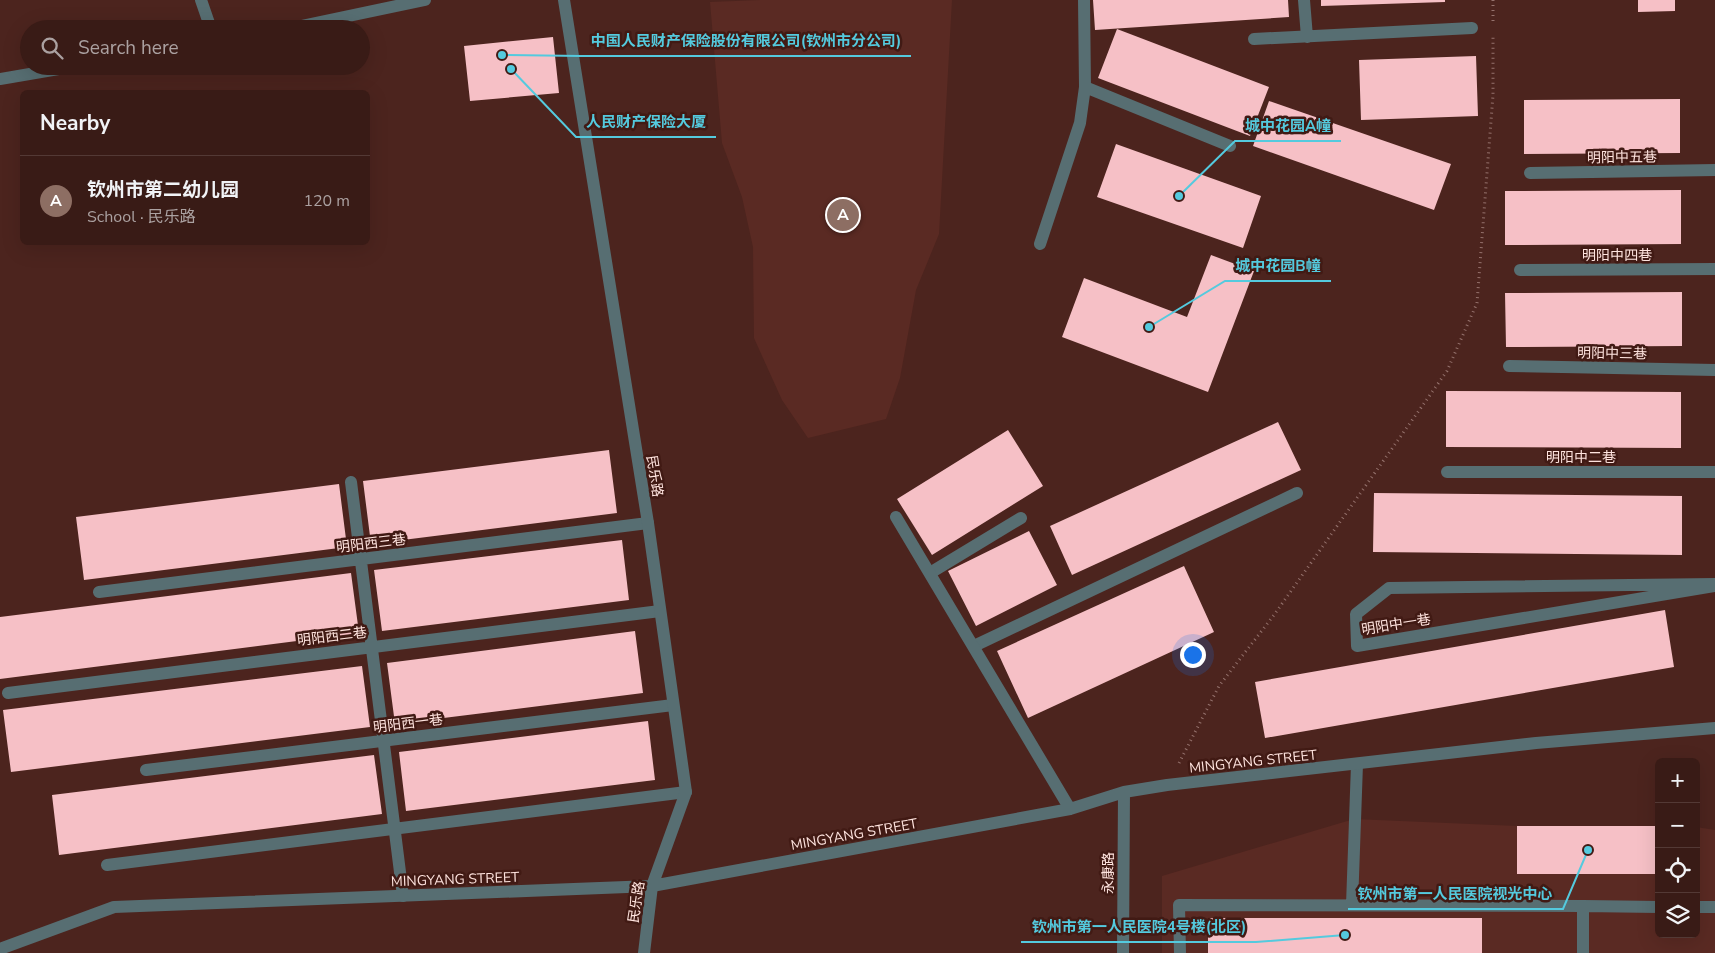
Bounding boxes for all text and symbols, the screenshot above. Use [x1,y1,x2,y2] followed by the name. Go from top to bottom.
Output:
[20,20,370,75] search box
[581,26,911,56] callout: 中国人民财产保险股份有限公司(钦州市分公司)
[591,31,901,51] text: 中国人民财产保险股份有限公司(钦州市分公司)
[38,34,66,62] icon: search
[78,35,179,61] text: Search here
[576,107,716,137] callout: 人民财产保险大厦
[40,109,110,137] text: Nearby
[1235,111,1341,141] callout: 城中花园A幢
[586,112,706,132] text: 人民财产保险大厦
[1245,116,1331,136] text: 城中花园A幢
[1587,147,1657,168] street label: 明阳中五巷
[87,177,239,203] text: 钦州市第二幼儿园
[50,190,62,212] text: A
[303,190,350,212] text: 120 m
[827,196,859,234] pin: A
[87,206,196,228] text: School · 民乐路
[1582,246,1652,265] street label: 明阳中四巷
[1225,251,1331,281] callout: 城中花园B幢
[1235,256,1321,276] text: 城中花园B幢
[1577,343,1647,364] street label: 明阳中三巷
[1546,448,1616,467] street label: 明阳中二巷
[642,454,667,498] street label: 民乐路
[335,530,407,557] street label: 明阳西三巷
[1360,610,1432,639] street label: 明阳中一巷
[296,623,368,650] street label: 明阳西二巷
[1180,642,1206,668] your location
[372,710,444,737] street label: 明阳西一巷
[1188,745,1318,778] street label: MINGYANG STREET
[1655,758,1700,938] map controls
[1655,758,1700,803] button: +
[1655,803,1700,848] button: −
[789,814,920,855] street label: MINGYANG STREET
[1655,848,1700,893] button: locate
[1099,852,1118,894] street label: 永康路
[391,868,520,891] street label: MINGYANG STREET
[1348,879,1563,909] callout: 钦州市第一人民医院视光中心
[624,880,649,924] street label: 民乐路
[1357,884,1553,904] text: 钦州市第一人民医院视光中心
[1655,893,1700,938] button: layers
[1021,912,1256,942] callout: 钦州市第一人民医院4号楼(北区)
[1032,917,1246,937] text: 钦州市第一人民医院4号楼(北区)

